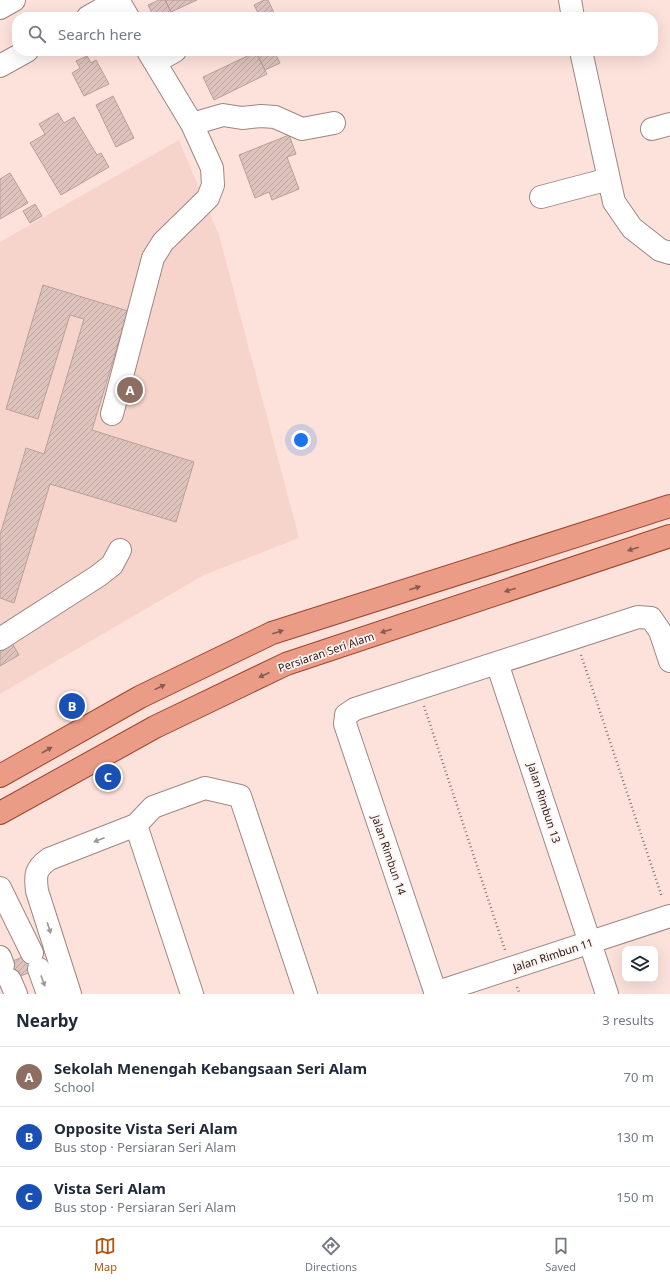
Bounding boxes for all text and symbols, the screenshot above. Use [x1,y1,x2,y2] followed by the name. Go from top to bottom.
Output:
[12,12,658,56] search box
[26,23,48,45] icon: search
[58,24,141,44] text: Search here
[117,375,143,405] pin: A
[291,430,311,450] your location
[627,546,639,552] one-way arrow
[409,584,421,590] one-way arrow
[503,587,515,593] one-way arrow
[272,628,284,634] one-way arrow
[276,628,376,675] street label: Persiaran Seri Alam
[380,628,392,634] one-way arrow
[259,672,270,678] one-way arrow
[154,684,166,690] one-way arrow
[59,691,85,721] pin: B
[41,746,52,753] one-way arrow
[524,760,565,845] street label: Jalan Rimbun 13
[95,762,121,792] pin: C
[368,812,410,897] street label: Jalan Rimbun 14
[93,837,105,843] one-way arrow
[46,922,52,934] one-way arrow
[510,934,595,975] street label: Jalan Rimbun 11
[622,946,658,982] map controls
[622,946,658,982] button: layers
[41,976,47,988] one-way arrow
[16,1009,78,1032] text: Nearby
[602,1011,654,1029] text: 3 results
[54,1058,367,1078] text: Sekolah Menengah Kebangsaan Seri Alam
[25,1068,34,1086] text: A
[624,1068,654,1086] text: 70 m
[54,1078,95,1096] text: School
[54,1118,238,1138] text: Opposite Vista Seri Alam
[25,1128,33,1146] text: B
[616,1128,654,1146] text: 130 m
[54,1138,236,1156] text: Bus stop · Persiaran Seri Alam
[54,1178,166,1198] text: Vista Seri Alam
[25,1188,33,1206] text: C
[616,1188,654,1206] text: 150 m
[54,1198,236,1216] text: Bus stop · Persiaran Seri Alam
[94,1235,117,1274] tab: Map
[305,1235,357,1274] tab: Directions
[545,1235,576,1274] tab: Saved

